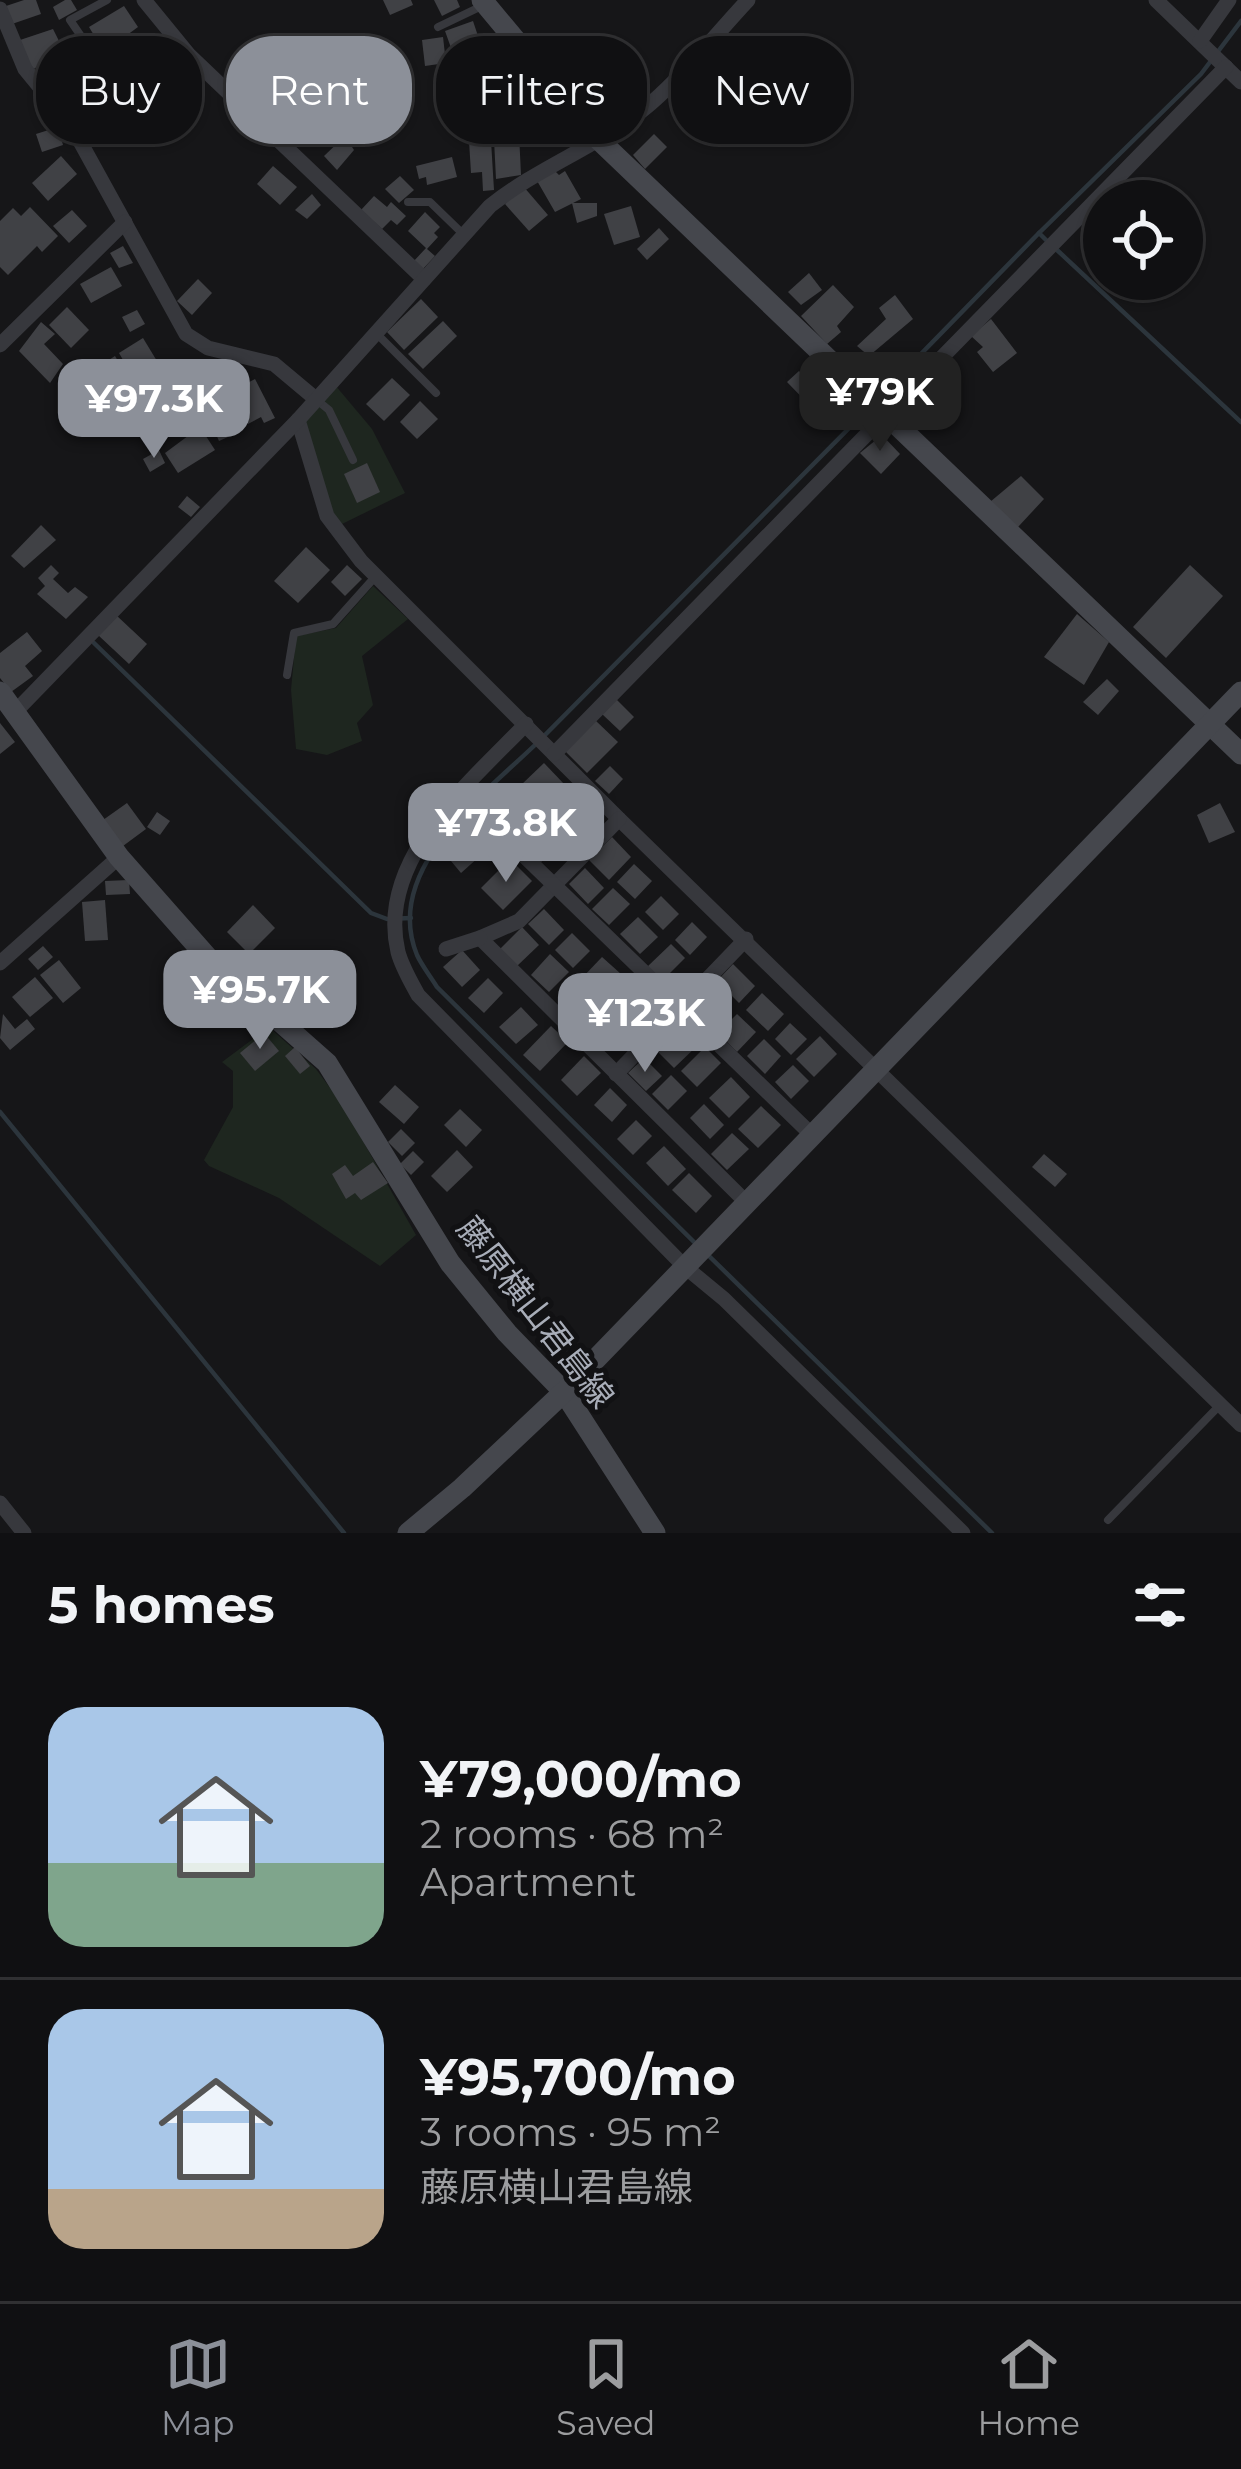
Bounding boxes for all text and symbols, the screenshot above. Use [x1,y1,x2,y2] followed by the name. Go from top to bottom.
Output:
[36,36,202,144] chip: Buy
[226,36,412,144] chip: Rent
[436,36,647,144] chip: Filters
[671,36,851,144] chip: New
[1083,180,1203,300] map controls
[1083,180,1203,300] button: locate
[809,352,951,454] pin: ¥79K
[56,359,252,461] pin: ¥97.3K
[826,367,934,415] text: ¥79K
[85,374,223,422] text: ¥97.3K
[408,783,604,885] pin: ¥73.8K
[435,798,577,846] text: ¥73.8K
[162,950,358,1052] pin: ¥95.7K
[190,965,330,1013] text: ¥95.7K
[561,973,729,1075] pin: ¥123K
[585,988,705,1036] text: ¥123K
[449,1209,623,1415] street label: 藤原横山君島線
[1127,1572,1193,1638] icon: filters
[48,1574,275,1636] text: 5 homes
[420,1748,742,1810] text: ¥79,000/mo
[144,1755,288,1899] icon: home
[420,1810,724,1858] text: 2 rooms · 68 m²
[420,1858,636,1906] text: Apartment
[420,2046,736,2108] text: ¥95,700/mo
[144,2057,288,2201] icon: home
[420,2108,721,2156] text: 3 rooms · 95 m²
[420,2163,693,2211] text: 藤原横山君島線
[161,2331,234,2443] tab: Map
[556,2331,656,2443] tab: Saved
[978,2331,1080,2443] tab: Home

